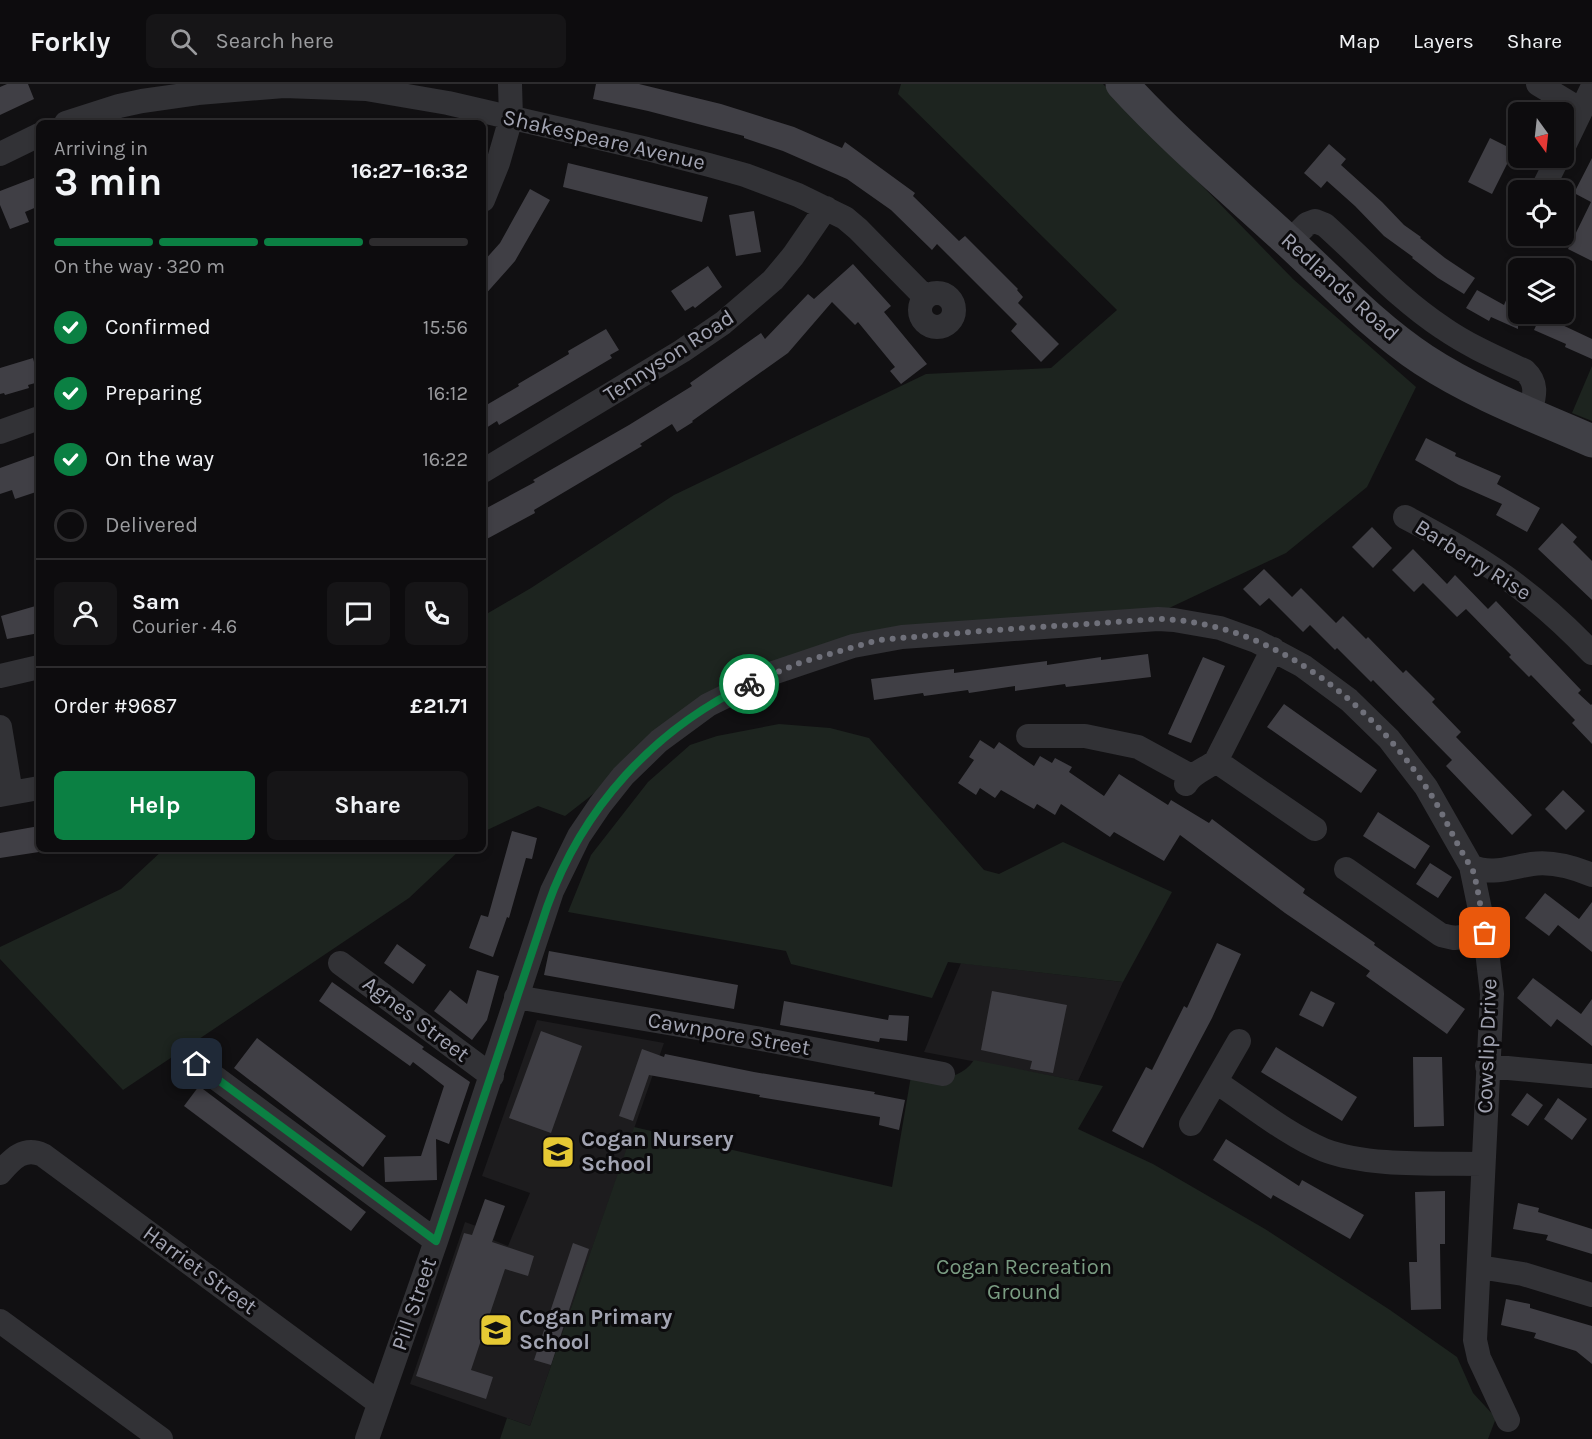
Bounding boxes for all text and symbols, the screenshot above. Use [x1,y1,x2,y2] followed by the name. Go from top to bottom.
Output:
[146,14,566,68] search box
[30,25,110,58] text: Forkly
[167,25,200,58] icon: search
[215,28,334,54] text: Search here
[1338,29,1380,53] text: Map
[1413,29,1474,53] text: Layers
[1507,29,1562,53] text: Share
[1508,102,1574,168] north arrow
[1508,102,1574,324] map controls
[500,104,708,176] street label: Shakespeare Avenue
[54,137,148,160] text: Arriving in
[351,158,468,184] text: 16:27–16:32
[54,159,162,205] text: 3 min
[1508,180,1574,246] button: locate
[1276,227,1404,347] street label: Redlands Road
[54,255,225,278] text: On the way · 320 m
[1508,258,1574,324] button: layers
[599,304,739,408] street label: Tennyson Road
[54,311,87,344] icon: check
[105,314,211,340] text: Confirmed
[423,316,468,339] text: 15:56
[54,377,87,410] icon: check
[105,380,202,406] text: Preparing
[427,382,468,405] text: 16:12
[54,443,87,476] icon: check
[105,446,214,472] text: On the way
[422,448,468,471] text: 16:22
[105,512,198,538] text: Delivered
[1410,514,1536,606] street label: Barberry Rise
[54,582,117,645] button: person
[327,582,390,645] button: chat
[405,582,468,645] button: phone
[132,589,180,615] text: Sam
[132,615,237,638] text: Courier · 4.6
[719,654,779,714] courier
[733,668,766,701] icon: bike
[54,693,177,719] text: Order #9687
[410,693,468,719] text: £21.71
[54,771,255,840] button: Help
[267,771,468,840] button: Share
[1459,907,1510,958] pin
[1468,916,1501,949] icon: bag
[358,970,474,1068] street label: Agnes Street
[1472,978,1502,1114] street label: Cowslip Drive
[646,1007,812,1061] street label: Cawnpore Street
[171,1038,222,1089] pin
[180,1047,213,1080] icon: home
[581,1126,734,1177] place label: Cogan Nursery School
[540,1134,576,1170] school or university icon: Cogan Nursery School
[138,1220,262,1320] street label: Harriet Street
[386,1254,442,1354] street label: Pill Street
[936,1254,1112,1305] park label: Cogan Recreation Ground
[519,1304,672,1355] place label: Cogan Primary School
[478,1312,514,1348] school or university icon: Cogan Primary School

